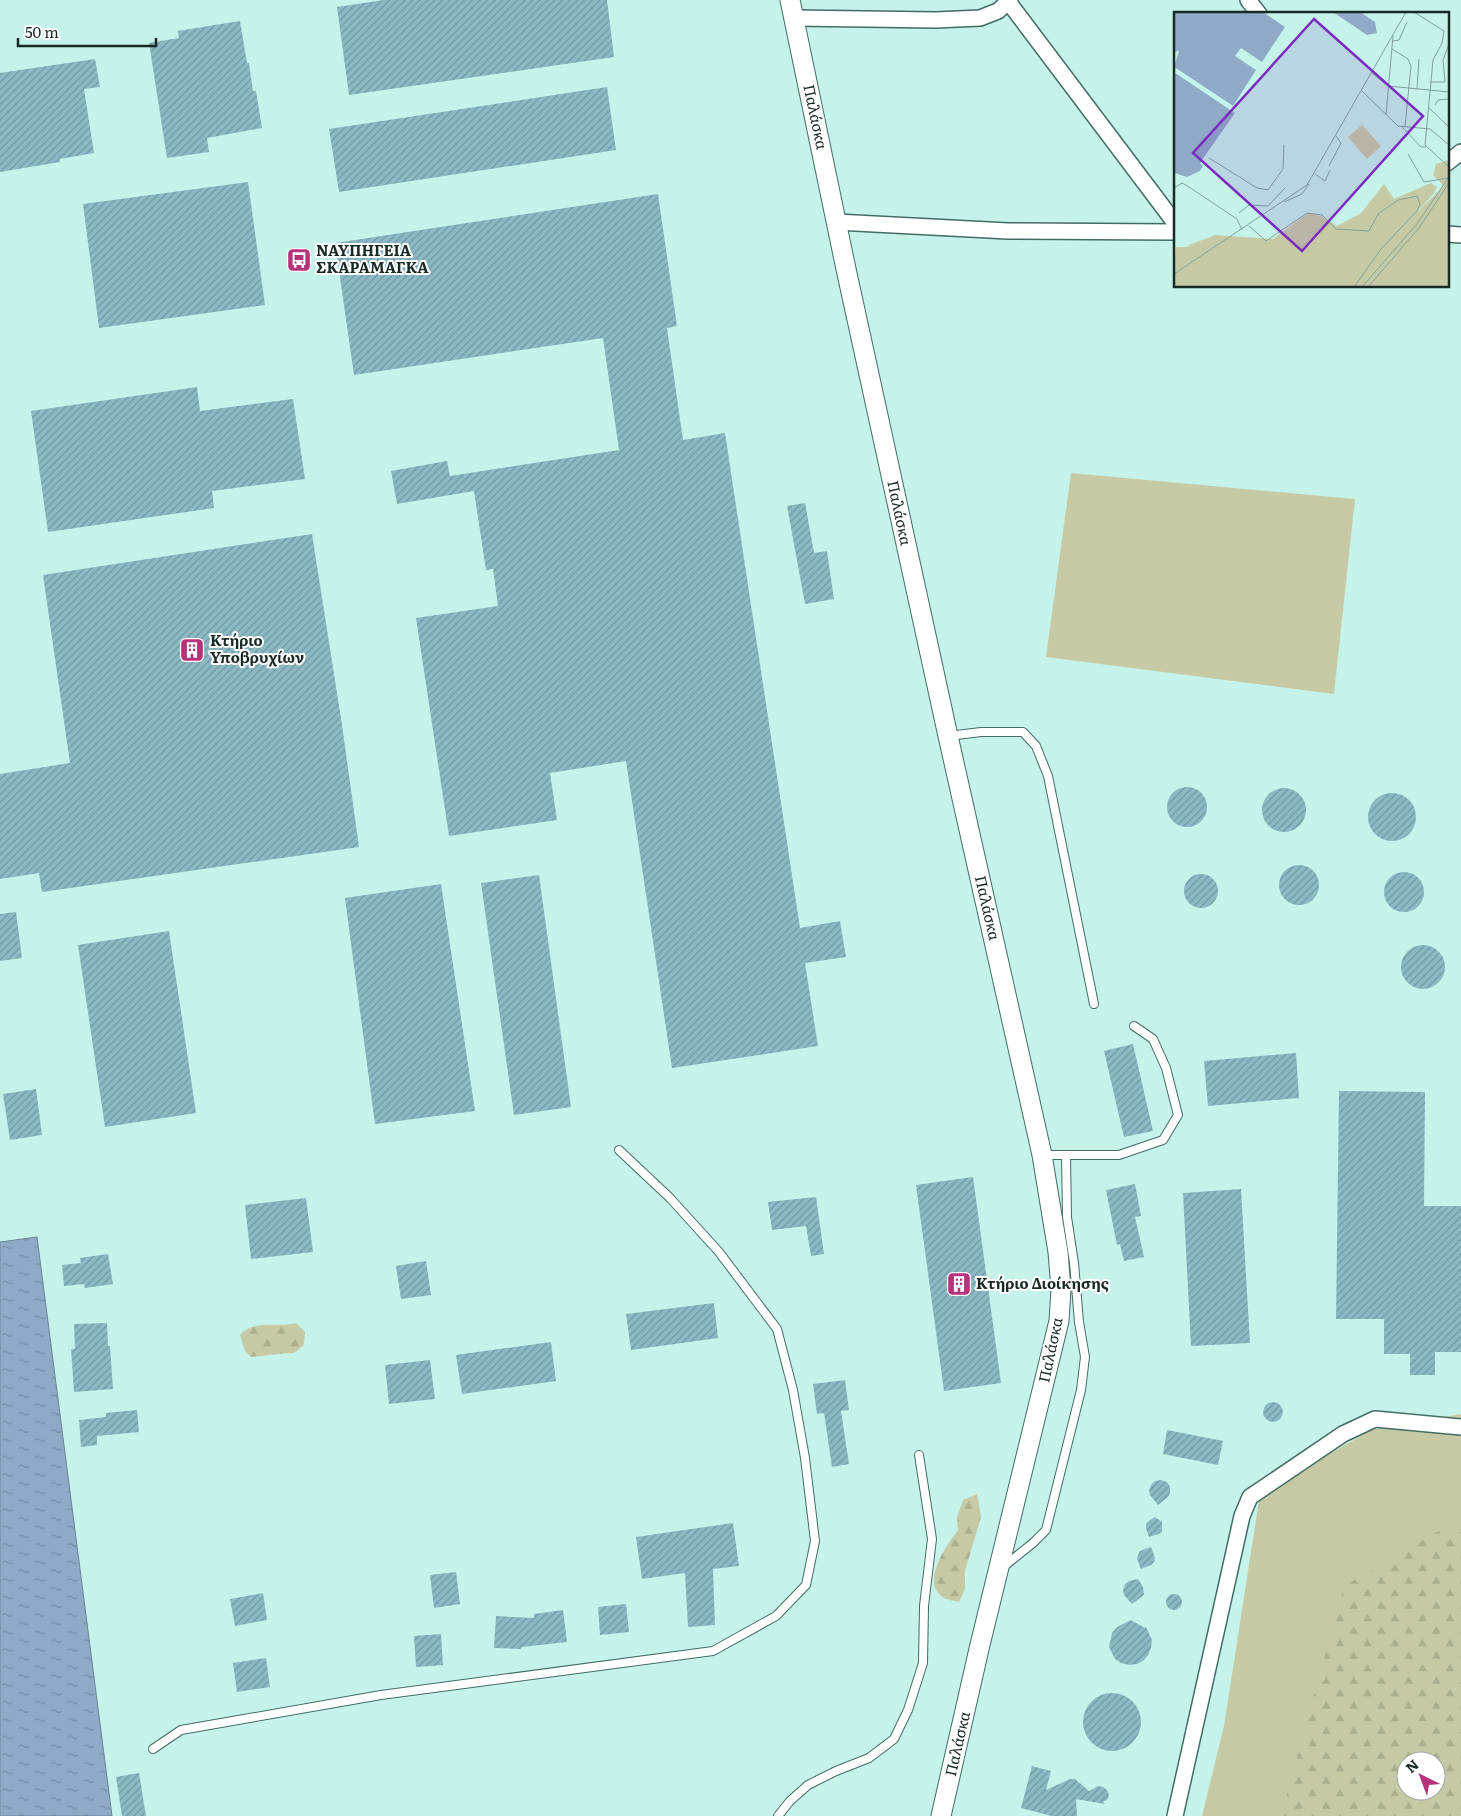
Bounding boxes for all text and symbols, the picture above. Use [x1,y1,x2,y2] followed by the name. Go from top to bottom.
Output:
[1174,12,1448,288] inset map
[18,15,155,47] scale bar
[25,20,59,43] text: 50 m
[798,82,835,151] street label: Παλάσκα
[316,238,429,278] place label: ΝΑΥΠΗΓΕΙΑ ΣΚΑΡΑΜΑΓΚΑ
[286,247,312,273] bus stop icon: ΝΑΥΠΗΓΕΙΑ ΣΚΑΡΑΜΑΓΚΑ
[882,478,919,547] street label: Παλάσκα
[210,628,304,668] place label: Κτήριο Υποβρυχίων
[179,637,205,663] building icon: Κτήριο Υποβρυχίων
[970,873,1007,942] street label: Παλάσκα
[946,1271,972,1297] building icon: Κτήριο Διοίκησης
[976,1271,1109,1294] place label: Κτήριο Διοίκησης
[1031,1315,1068,1384] street label: Παλάσκα
[938,1709,975,1778] street label: Παλάσκα
[1396,1751,1446,1801] north arrow
[1401,1754,1423,1777] text: N

